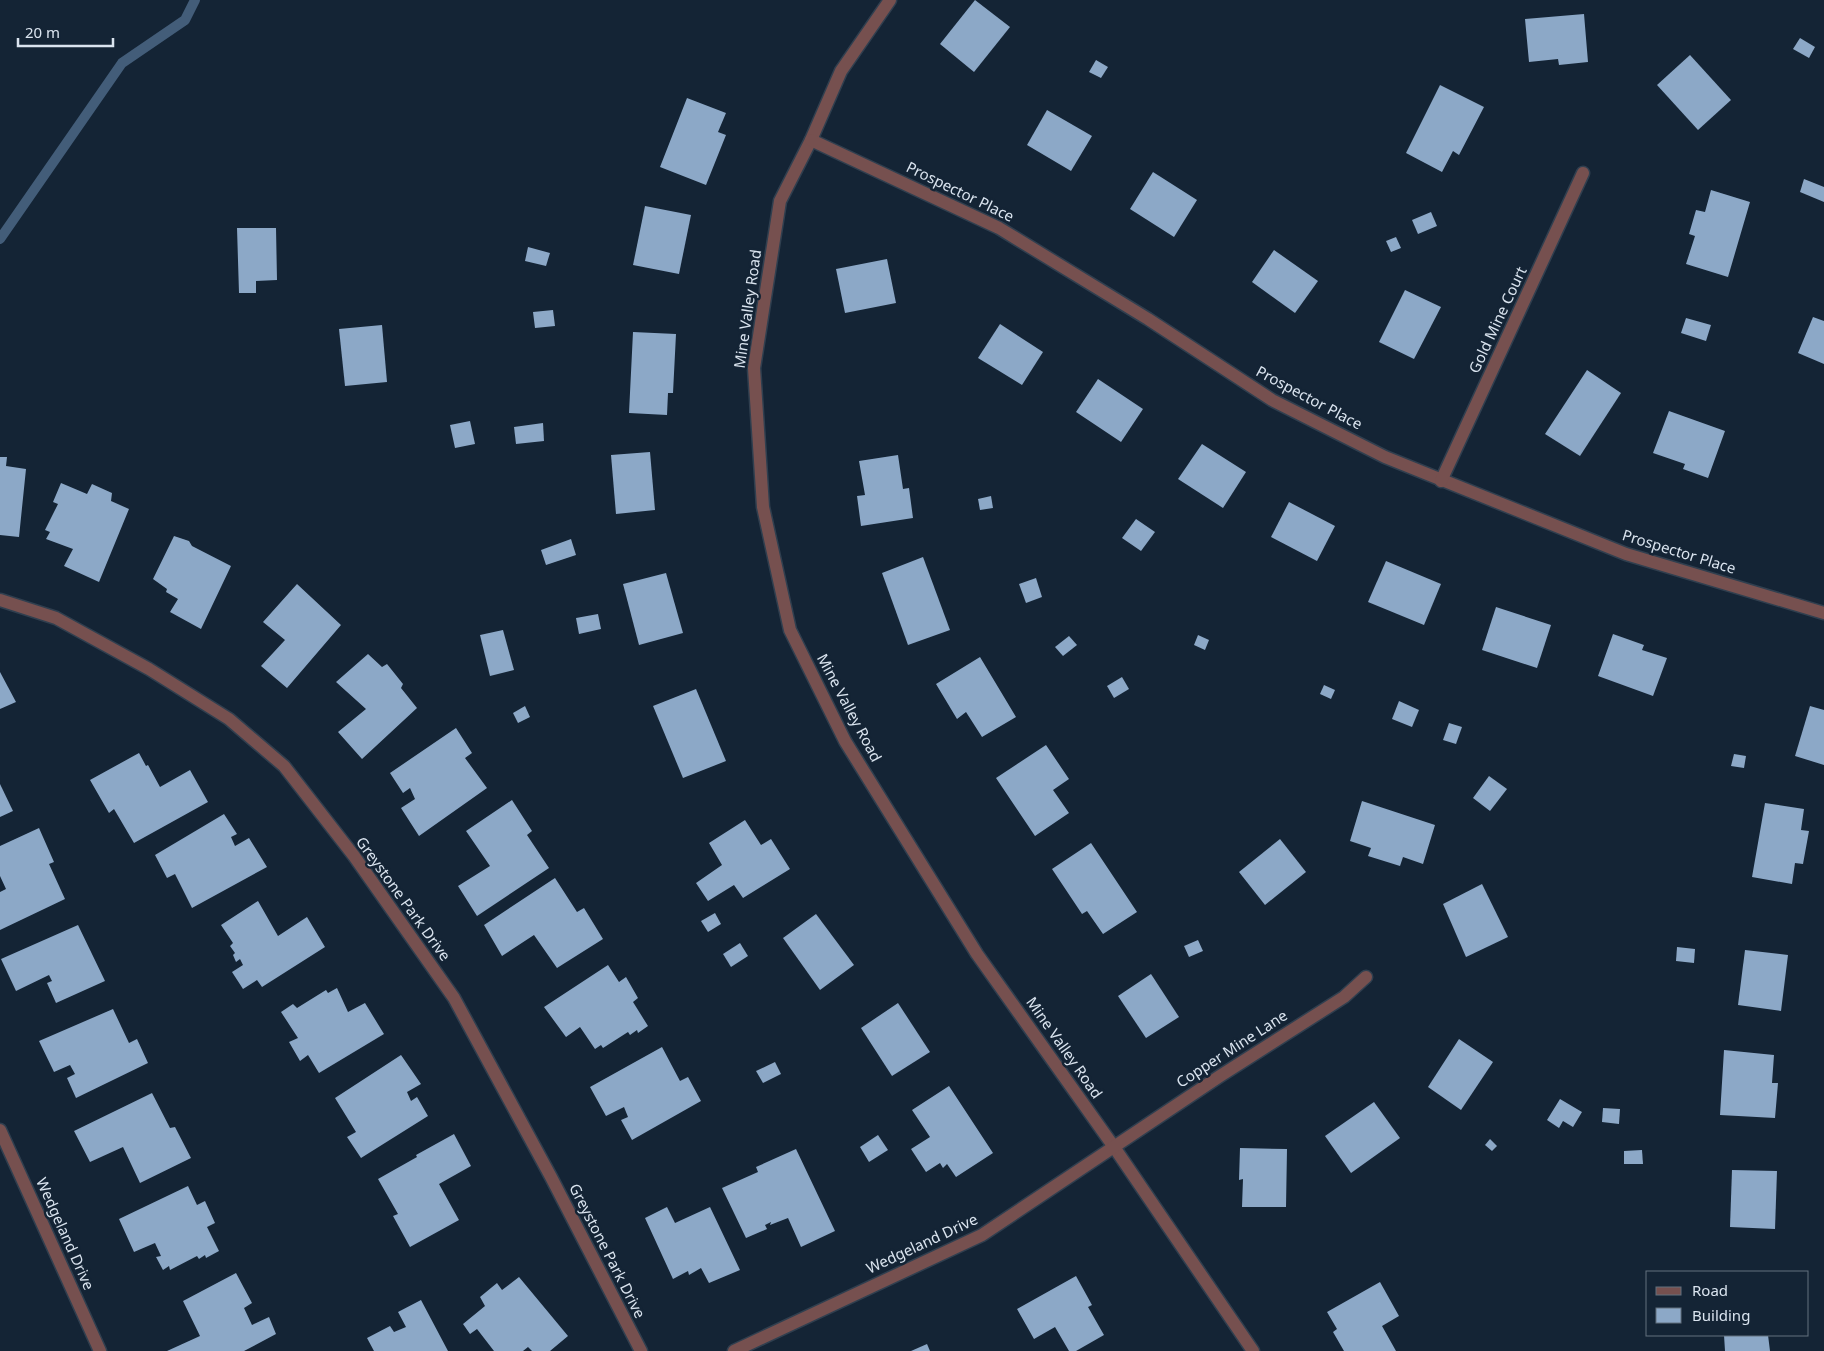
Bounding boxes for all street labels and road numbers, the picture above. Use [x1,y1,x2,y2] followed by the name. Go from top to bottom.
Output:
[903,156,1018,226] street label: Prospector Place
[729,248,765,370] street label: Mine Valley Road
[1464,262,1531,376] street label: Gold Mine Court
[1253,361,1366,434] street label: Prospector Place
[1620,524,1739,578] street label: Prospector Place
[813,650,887,765] street label: Mine Valley Road
[352,832,456,964] street label: Greystone Park Drive
[1022,993,1107,1102] street label: Mine Valley Road
[1172,1005,1291,1092] street label: Copper Mine Lane
[32,1174,100,1293] street label: Wedgeland Drive
[565,1180,651,1321] street label: Greystone Park Drive
[863,1209,981,1278] street label: Wedgeland Drive

